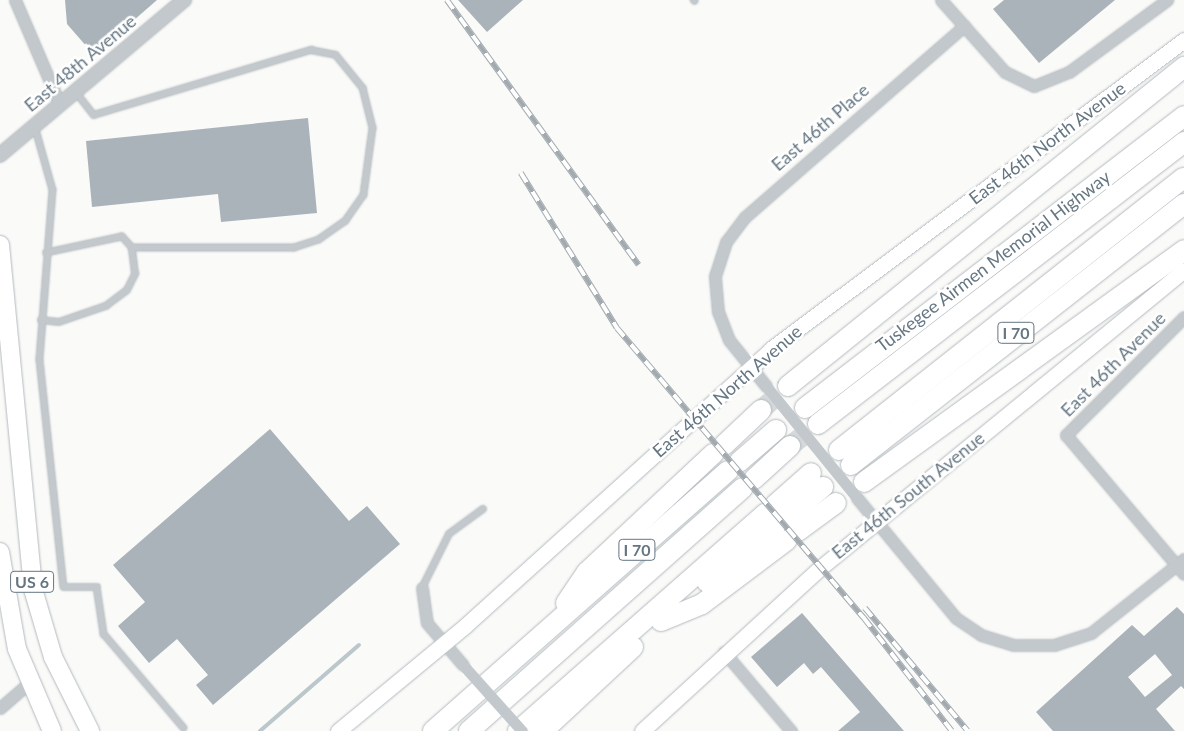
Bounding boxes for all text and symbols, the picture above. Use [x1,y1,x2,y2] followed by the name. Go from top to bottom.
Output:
[20,10,140,116] street label: East 48th Avenue
[964,77,1130,209] street label: East 46th North Avenue
[767,79,873,175] street label: East 46th Place
[871,166,1115,356] street label: Tuskegee Airmen Memorial Highway
[1056,307,1170,421] street label: East 46th Avenue
[997,319,1035,346] road number: I 70
[648,320,806,462] street label: East 46th North Avenue
[827,427,989,563] street label: East 46th South Avenue
[618,536,656,564] road number: I 70
[10,568,54,596] road number: US 6

